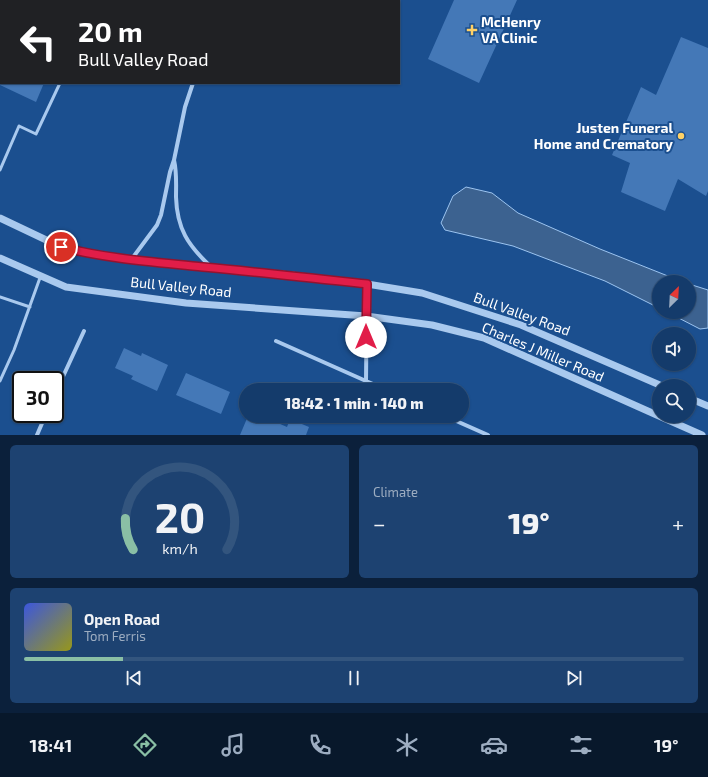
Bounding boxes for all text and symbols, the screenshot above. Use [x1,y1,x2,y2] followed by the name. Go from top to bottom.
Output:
[481,13,541,46] place label: McHenry VA Clinic
[78,14,143,48] text: 20 m
[12,16,64,68] icon: left
[466,24,478,36] marker: McHenry VA Clinic
[78,48,208,70] text: Bull Valley Road
[534,119,673,152] place label: Justen Funeral Home and Crematory
[676,131,686,141] marker: Justen Funeral Home and Crematory
[44,230,78,264] pin
[50,236,72,258] icon: arrive
[130,273,232,300] street label: Bull Valley Road
[652,275,696,319] north arrow
[652,275,696,423] map controls
[472,288,573,339] street label: Bull Valley Road
[345,316,387,358] position arrow
[479,318,607,385] street label: Charles J Miller Road
[652,327,696,371] button: sound
[12,371,64,423] speed limit sign: 30
[652,379,696,423] button: search
[285,394,423,412] text: 18:42 · 1 min · 140 m
[373,484,418,500] text: Climate
[154,490,205,540] text: 20
[508,504,550,540] text: 19°
[373,510,386,536] text: −
[672,510,684,536] text: +
[162,539,197,556] text: km/h
[84,610,160,628] text: Open Road
[84,628,146,644] text: Tom Ferris
[123,667,145,689] icon: previous
[343,667,365,689] icon: pause
[563,667,585,689] icon: next
[131,731,159,759] icon: directions
[219,731,247,759] icon: music
[306,731,334,759] icon: phone
[393,731,421,759] icon: climate
[480,731,508,759] icon: car
[567,731,595,759] icon: filters
[30,734,72,756] text: 18:41
[654,734,678,756] text: 19°

